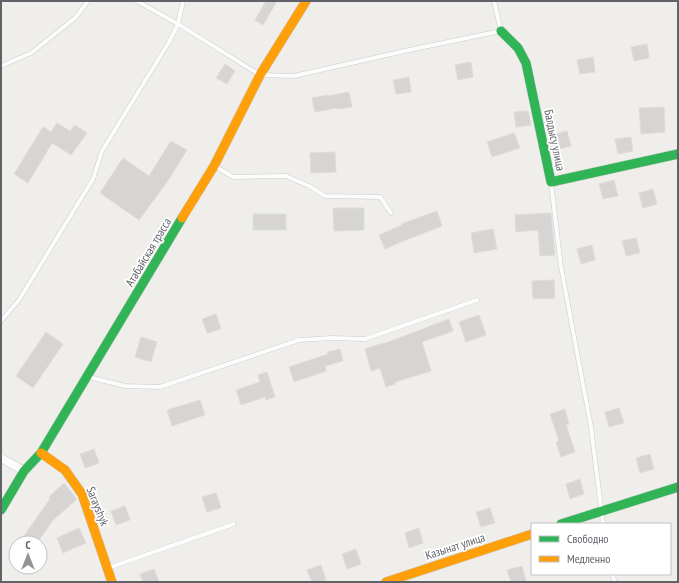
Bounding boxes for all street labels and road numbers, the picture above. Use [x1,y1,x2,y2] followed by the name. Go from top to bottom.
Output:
[541,108,569,172] street label: Балдысу улица
[122,215,174,289] street label: Атабайская трасса
[83,484,113,528] street label: Sarayshyk
[423,529,487,563] street label: Казынат улица

